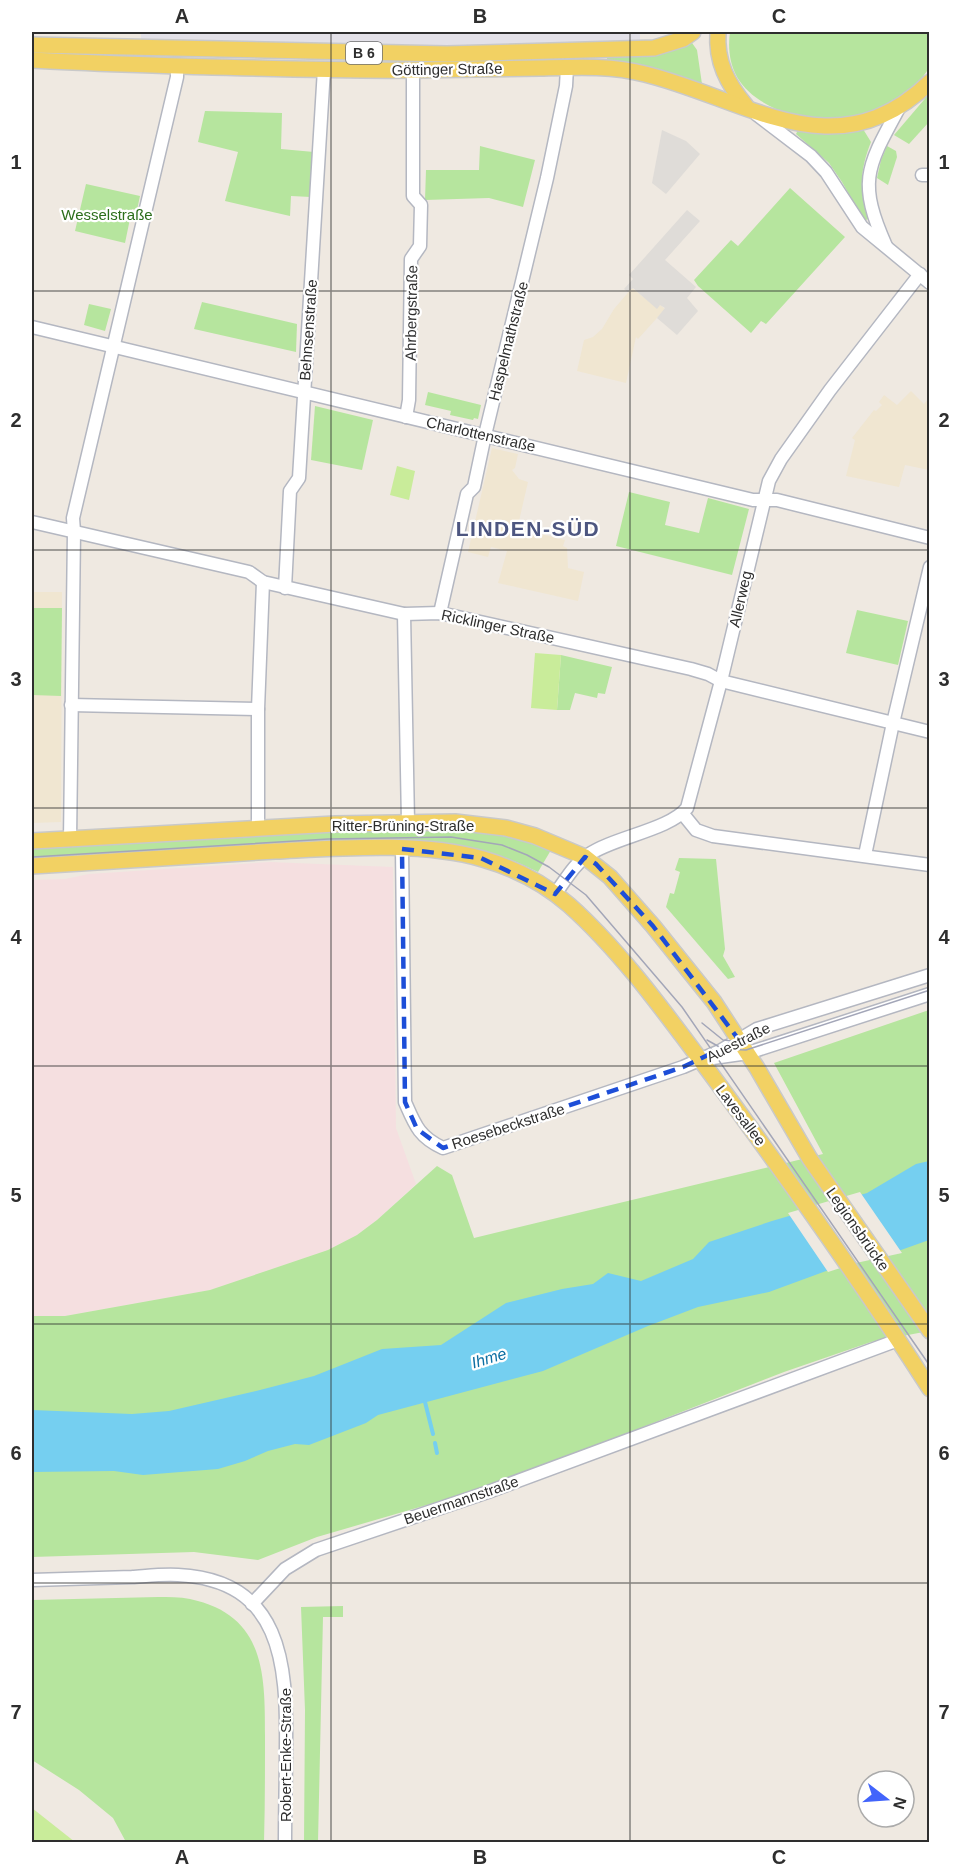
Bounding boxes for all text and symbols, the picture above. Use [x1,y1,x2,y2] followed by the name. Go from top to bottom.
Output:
[175,5,189,27] text: A
[473,5,487,27] text: B
[772,5,786,27] text: C
[346,42,382,64] road number: B 6
[391,60,503,78] street label: Göttinger Straße
[10,151,22,173] text: 1
[938,151,950,173] text: 1
[61,206,153,223] park label: Wesselstraße
[402,265,420,361] street label: Ahrbergstraße
[296,279,320,381] street label: Behnsenstraße
[485,279,531,403] street label: Haspelmathstraße
[10,409,22,431] text: 2
[938,409,950,431] text: 2
[425,413,537,455] street label: Charlottenstraße
[456,517,600,540] district label: LINDEN-SÜD
[725,569,755,629] street label: Allerweg
[440,606,556,646] street label: Ricklinger Straße
[10,668,22,690] text: 3
[938,668,950,690] text: 3
[332,817,474,834] street label: Ritter-Brüning-Straße
[10,926,22,948] text: 4
[938,926,950,948] text: 4
[703,1019,773,1065] street label: Auestraße
[713,1081,769,1149] street label: Lavesallee
[449,1100,567,1152] street label: Roesebeckstraße
[10,1184,22,1206] text: 5
[823,1184,893,1274] street label: Legionsbrücke
[938,1184,950,1206] text: 5
[470,1345,509,1371] water label: Ihme
[10,1442,22,1464] text: 6
[938,1442,950,1464] text: 6
[401,1472,521,1528] street label: Beuermannstraße
[277,1688,294,1822] street label: Robert-Enke-Straße
[10,1701,22,1723] text: 7
[938,1701,950,1723] text: 7
[856,1769,916,1829] north arrow
[890,1795,910,1811] text: N
[175,1846,189,1868] text: A
[473,1846,487,1868] text: B
[772,1846,786,1868] text: C

